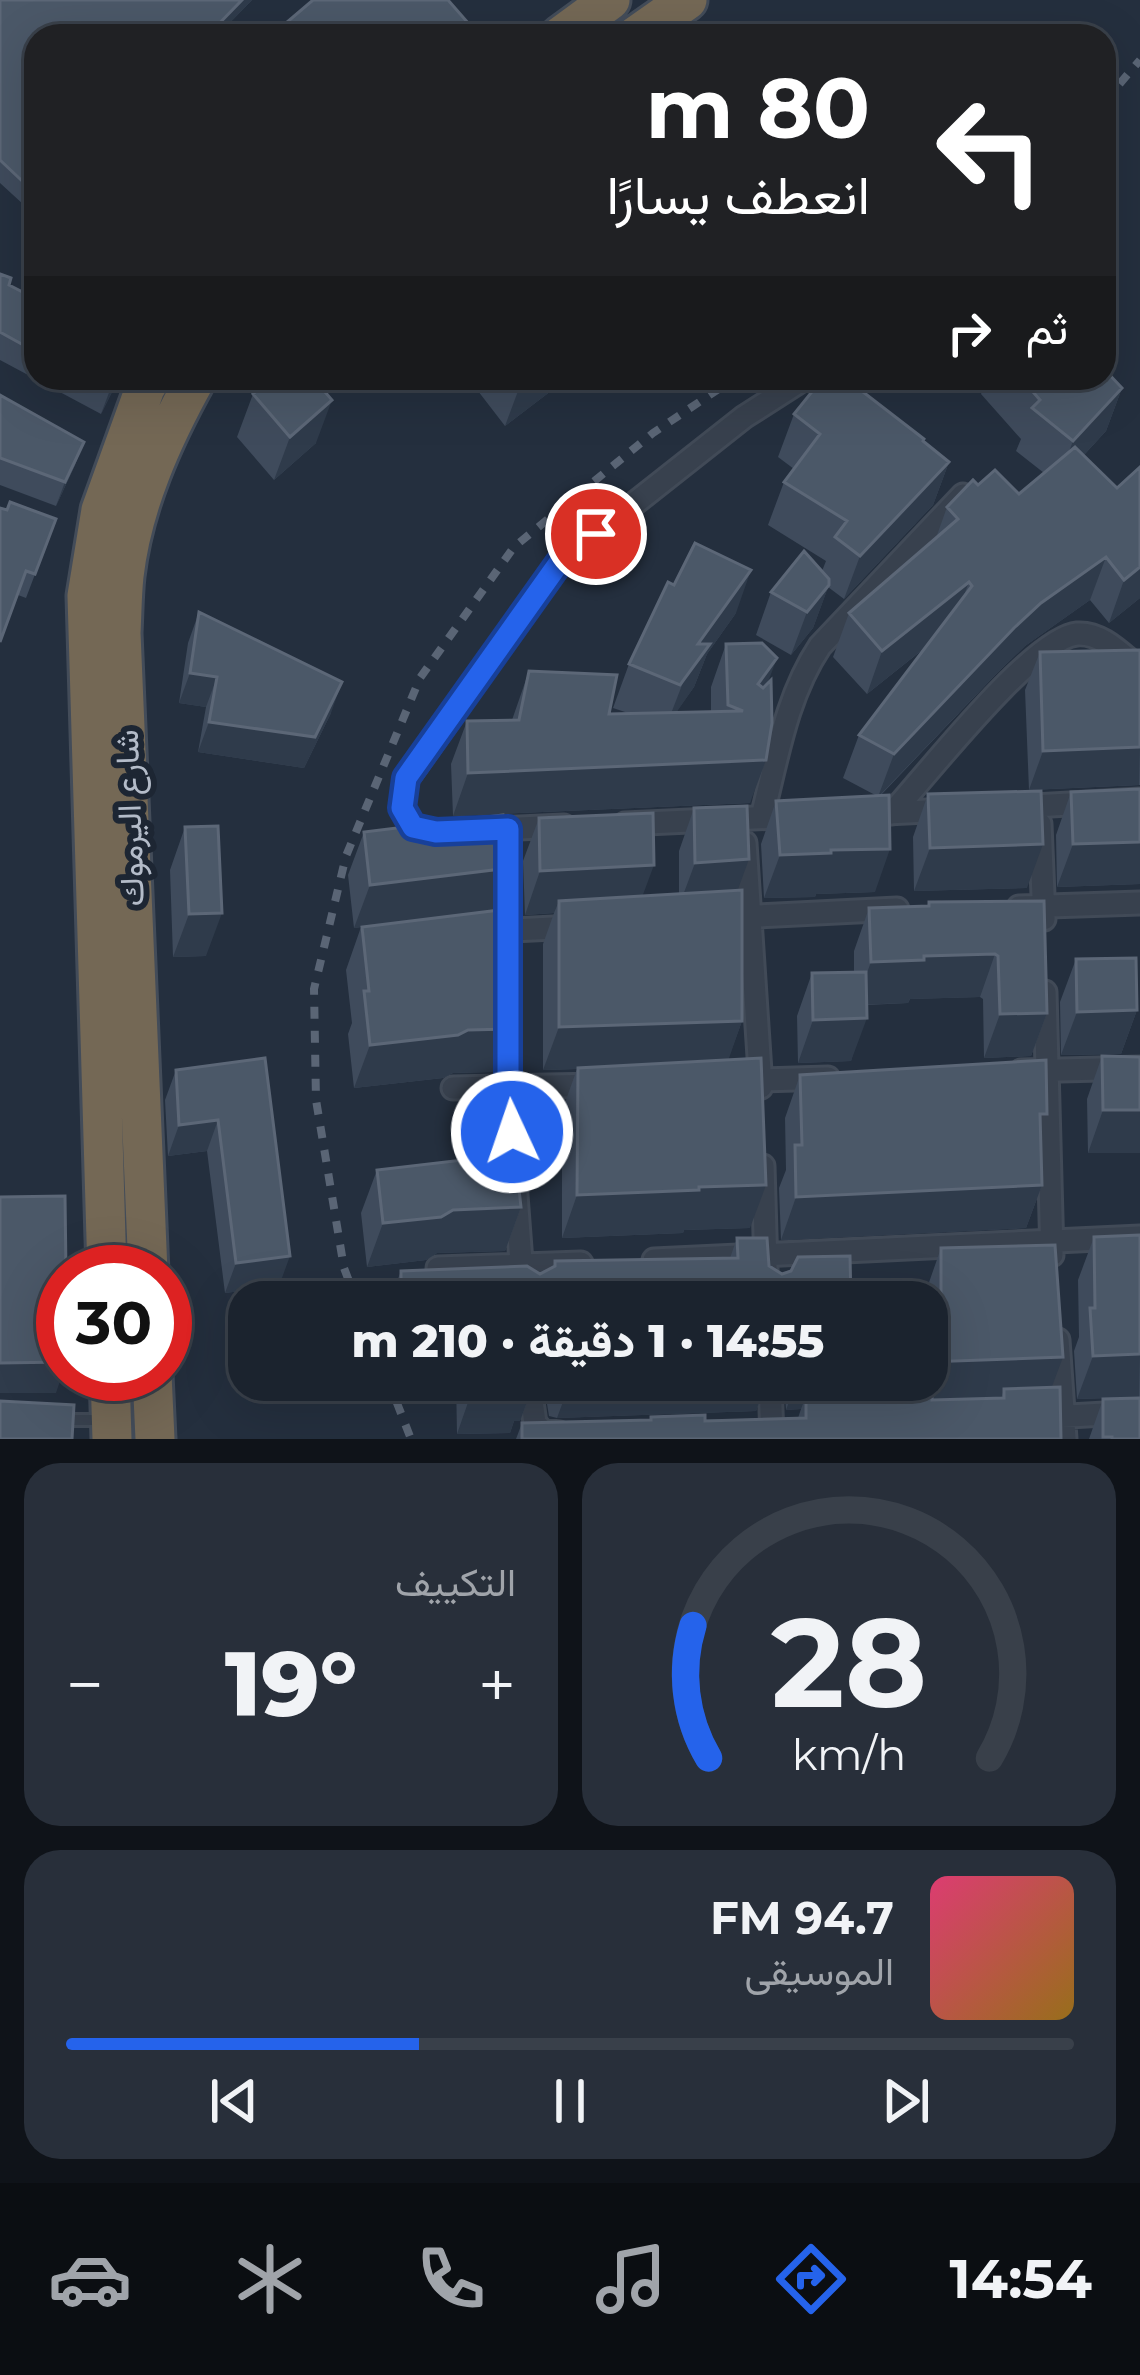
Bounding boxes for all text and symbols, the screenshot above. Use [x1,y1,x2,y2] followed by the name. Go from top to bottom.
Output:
[646,57,870,159] text: 80 m
[912,72,1068,228] icon: left
[607,162,870,228] text: انعطف يسارًا
[936,300,1002,366] icon: right
[1026,300,1068,355] text: ثم
[545,483,647,585] pin
[563,501,629,567] icon: arrive
[106,729,155,907] street label: شارع اليرموك
[449,1069,575,1195] position arrow
[36,1245,192,1401] speed limit sign: 30
[352,1313,824,1368] text: 14:55 · 1 دقيقة · 210 m
[395,1558,516,1606] text: التكييف
[771,1586,927,1738] text: 28
[225,1629,357,1739] text: 19°
[66,1644,104,1725] text: −
[478,1644,516,1725] text: +
[792,1727,906,1780] text: km/h
[710,1890,894,1945] text: 94.7 FM
[744,1947,894,1995] text: الموسيقى
[201,2068,267,2134] icon: previous
[537,2068,603,2134] icon: pause
[873,2068,939,2134] icon: next
[48,2237,132,2321] icon: car
[228,2237,312,2321] icon: climate
[409,2237,493,2321] icon: phone
[589,2237,673,2321] icon: music
[769,2237,853,2321] icon: directions
[950,2246,1092,2312] text: 14:54

